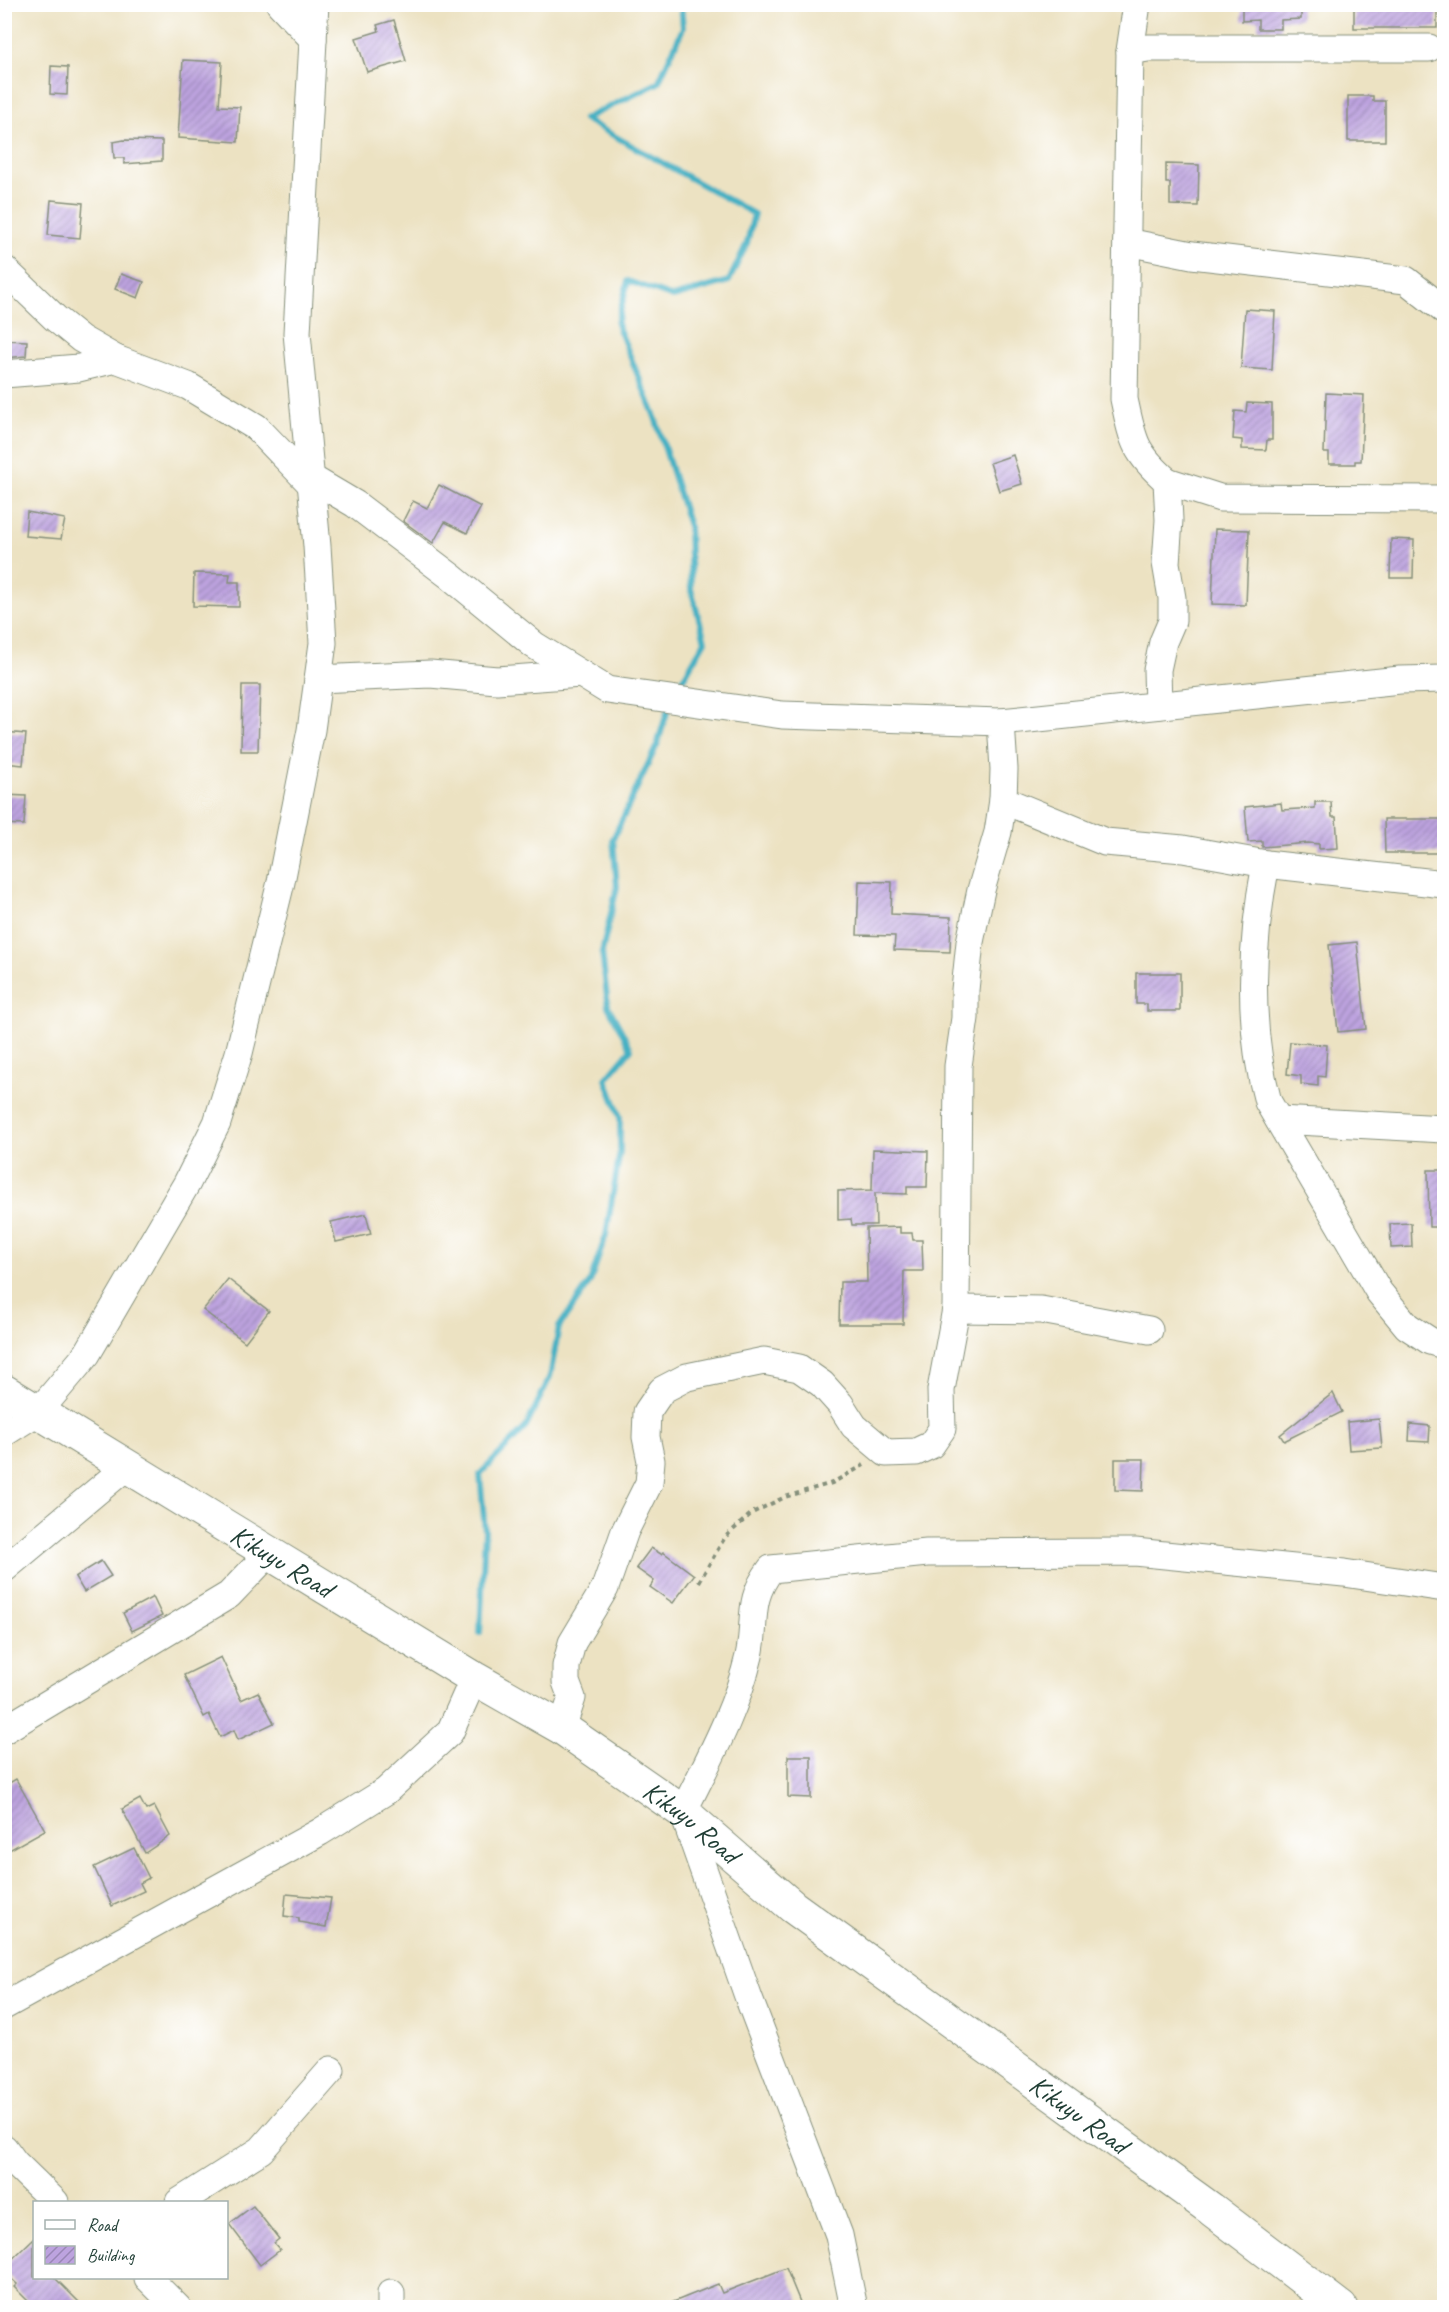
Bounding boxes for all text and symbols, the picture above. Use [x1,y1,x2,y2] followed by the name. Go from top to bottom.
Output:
[225,1516,343,1608] street label: Kikuyu Road
[637,1772,750,1873] street label: Kikuyu Road
[1023,2067,1139,2164] street label: Kikuyu Road
[33,2201,228,2279] legend
[87,2214,120,2236] text: Road
[87,2244,136,2266] text: Building

